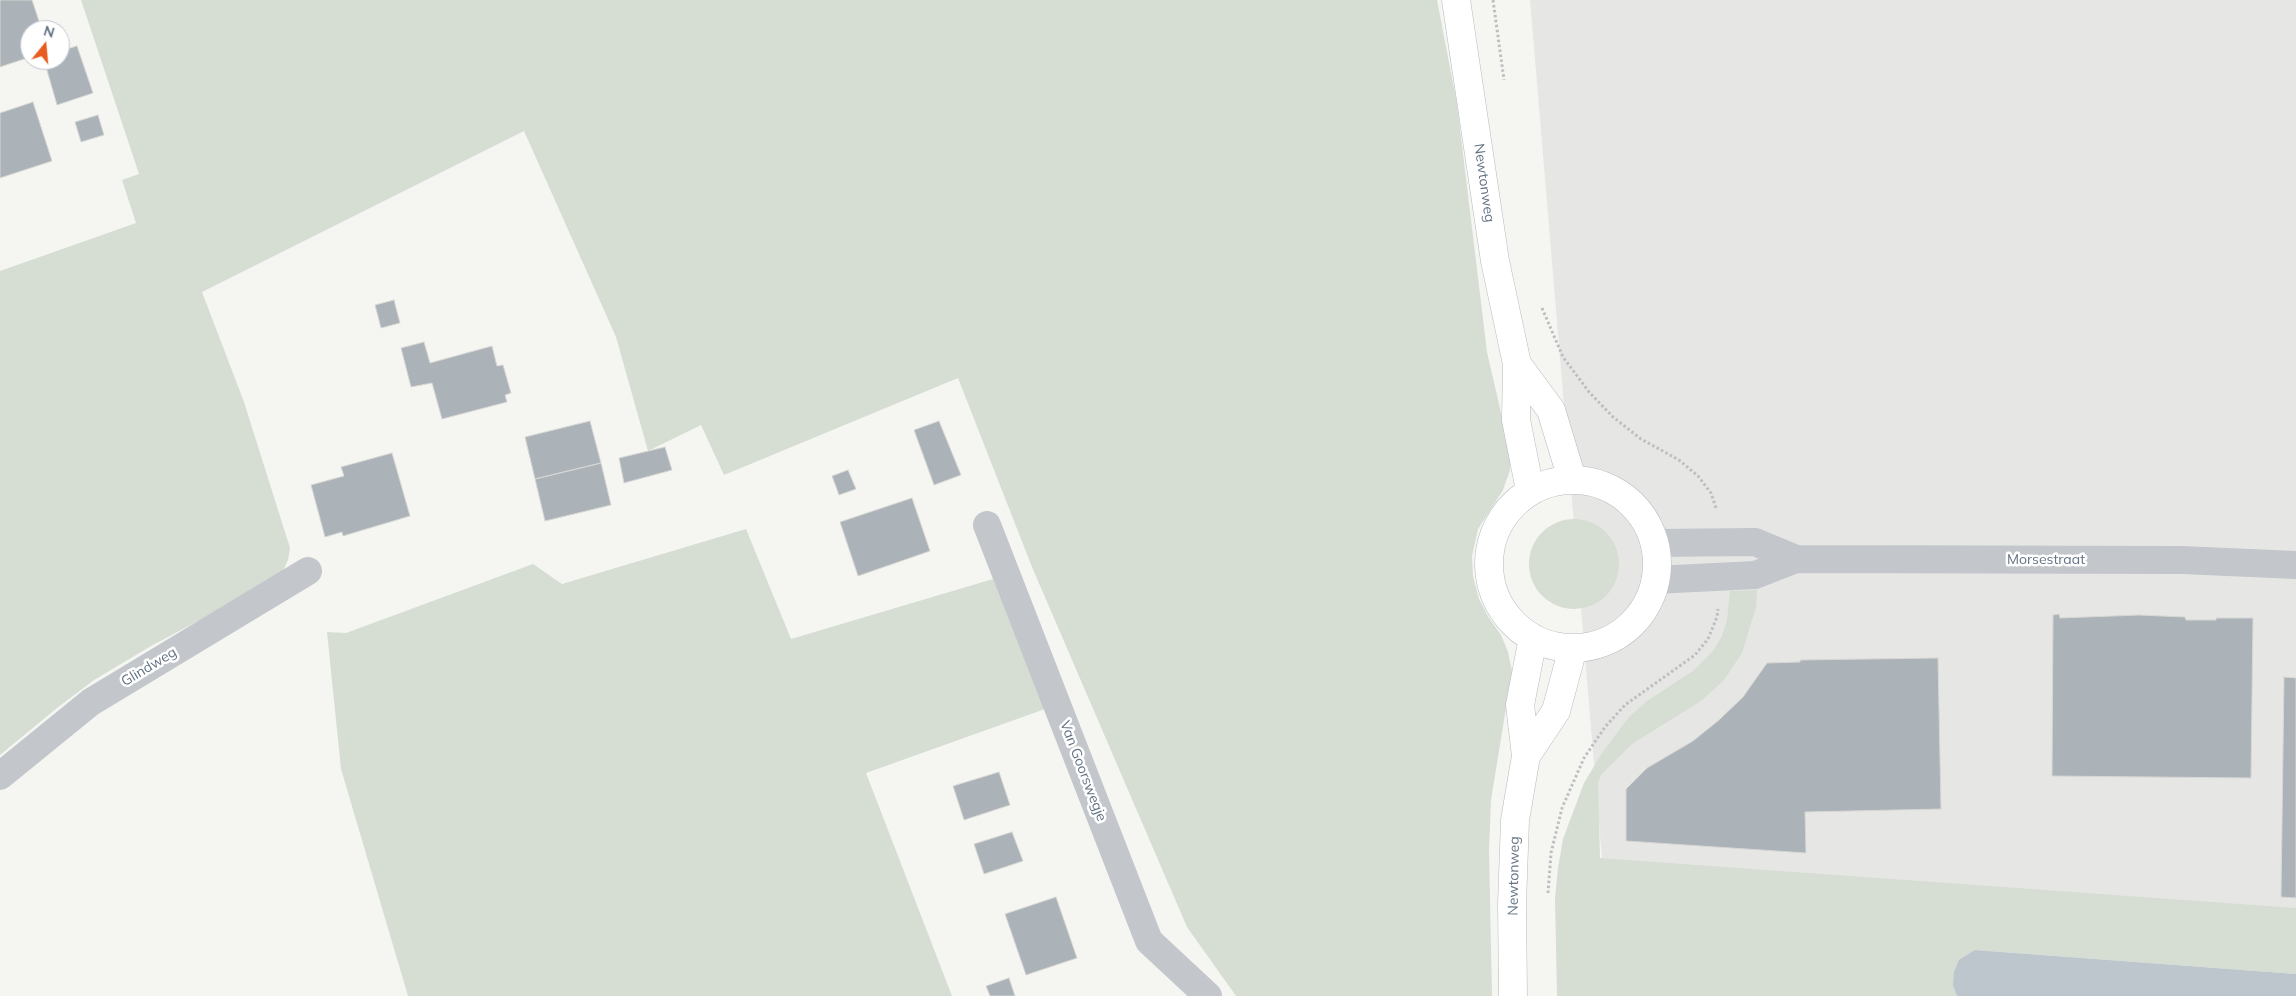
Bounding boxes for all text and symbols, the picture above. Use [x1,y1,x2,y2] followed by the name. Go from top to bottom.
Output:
[20,20,70,70] north arrow
[41,21,57,42] text: N
[1470,143,1498,223] street label: Newtonweg
[2007,552,2085,568] street label: Morsestraat
[118,644,180,690] street label: Glindweg
[1056,718,1110,824] street label: Van Goorswegje
[1505,836,1523,916] street label: Newtonweg

